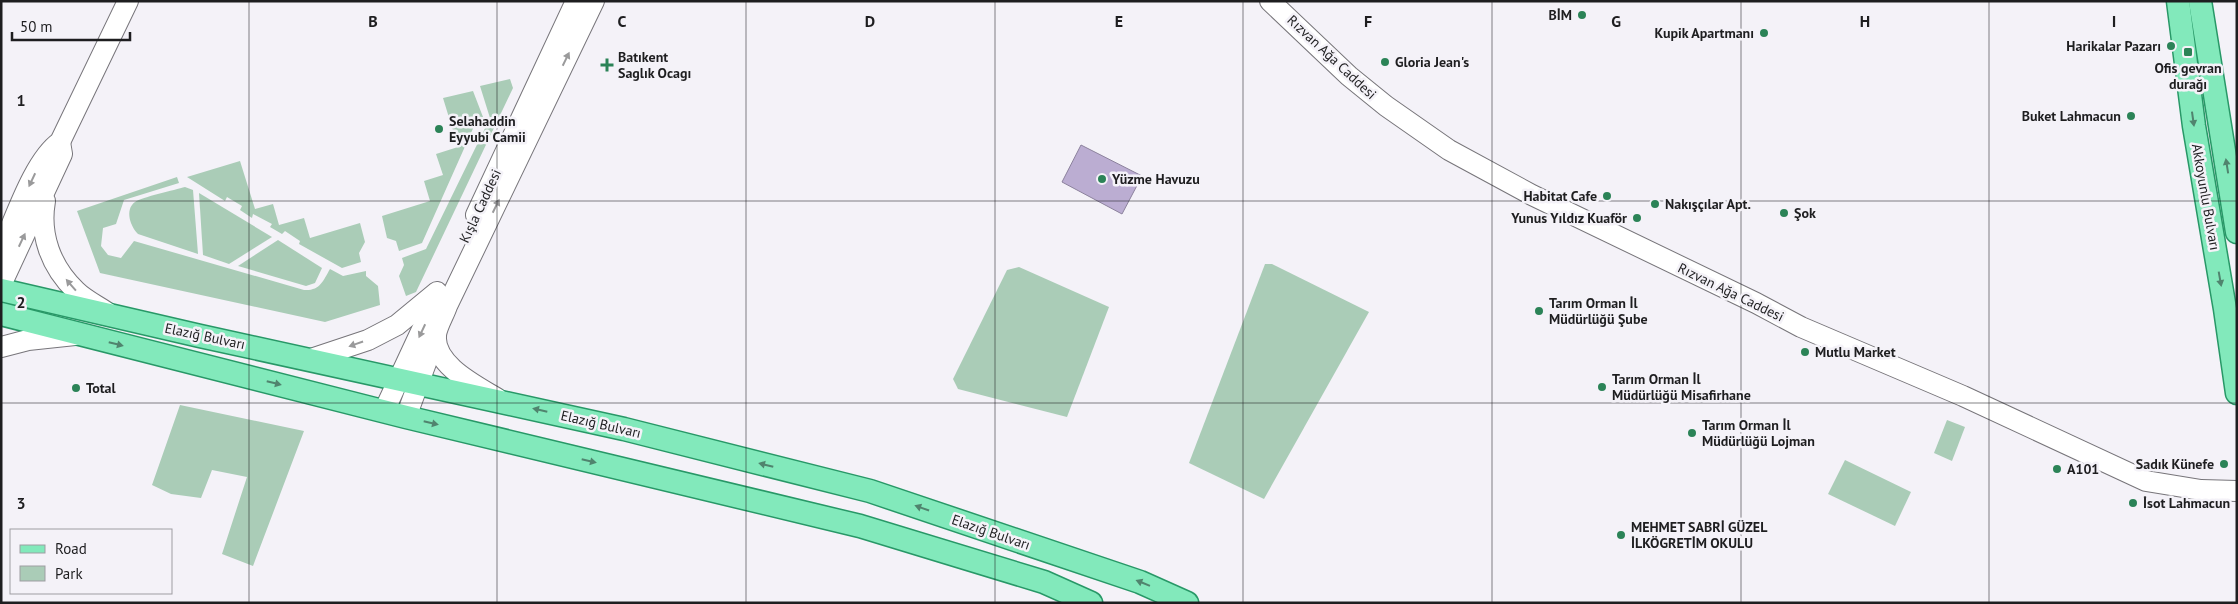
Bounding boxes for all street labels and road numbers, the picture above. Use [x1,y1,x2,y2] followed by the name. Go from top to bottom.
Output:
[1284,11,1380,103] street label: Rızvan Ağa Caddesi
[2188,142,2224,252] street label: Akkoyunlu Bulvarı
[455,166,505,246] street label: Kışla Caddesi
[1675,259,1787,325] street label: Rızvan Ağa Caddesi
[163,319,247,353] street label: Elazığ Bulvarı
[559,406,643,442] street label: Elazığ Bulvarı
[949,510,1033,554] street label: Elazığ Bulvarı

